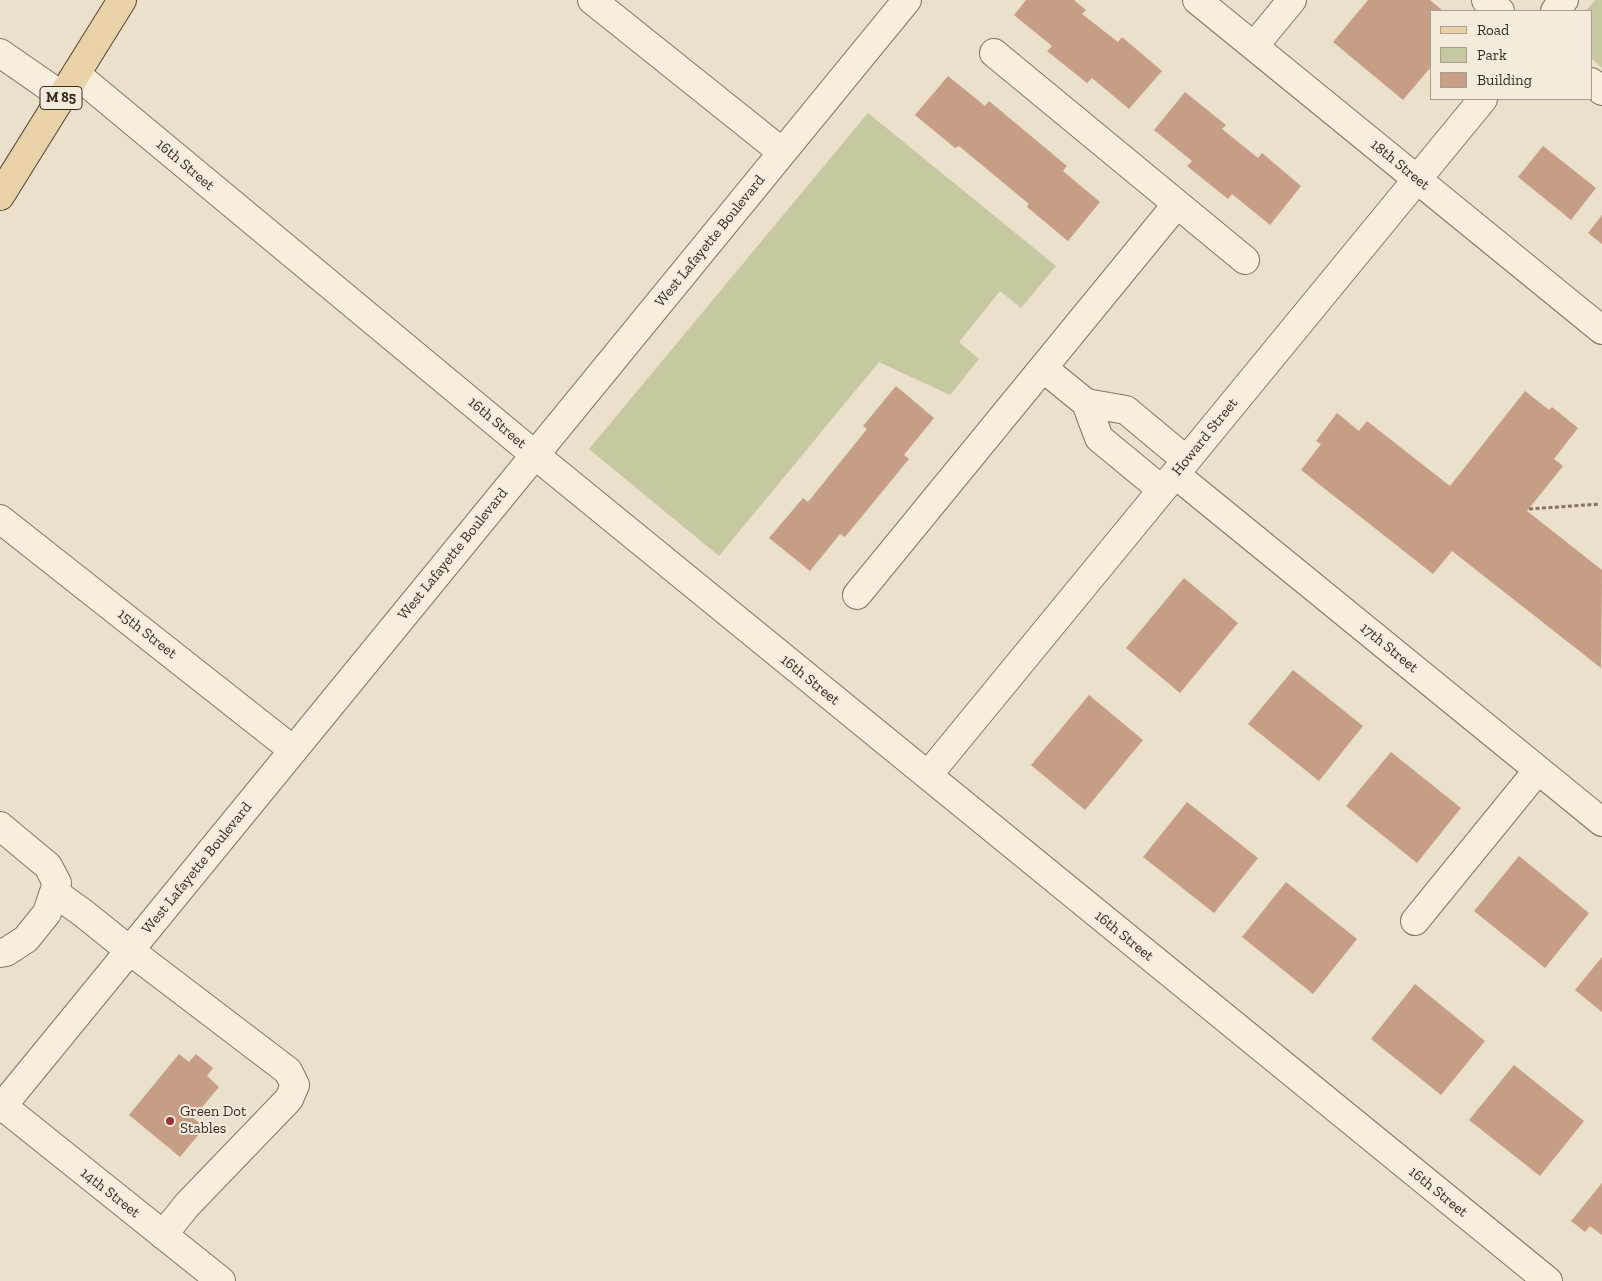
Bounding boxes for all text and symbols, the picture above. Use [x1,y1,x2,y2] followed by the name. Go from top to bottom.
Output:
[1430,10,1592,100] legend
[1477,21,1509,39] text: Road
[1477,46,1507,64] text: Park
[1477,71,1532,89] text: Building
[40,86,82,110] road number: M 85
[152,135,218,195] street label: 16th Street
[1367,136,1433,194] street label: 18th Street
[651,171,769,311] street label: West Lafayette Boulevard
[464,393,530,453] street label: 16th Street
[1168,395,1242,479] street label: Howard Street
[394,484,512,624] street label: West Lafayette Boulevard
[114,605,180,663] street label: 15th Street
[1356,619,1422,677] street label: 17th Street
[777,651,843,709] street label: 16th Street
[138,798,256,938] street label: West Lafayette Boulevard
[1091,907,1157,965] street label: 16th Street
[180,1103,247,1138] place label: Green Dot Stables
[164,1115,176,1127] marker: Green Dot Stables
[1405,1163,1471,1221] street label: 16th Street
[77,1164,143,1222] street label: 14th Street

